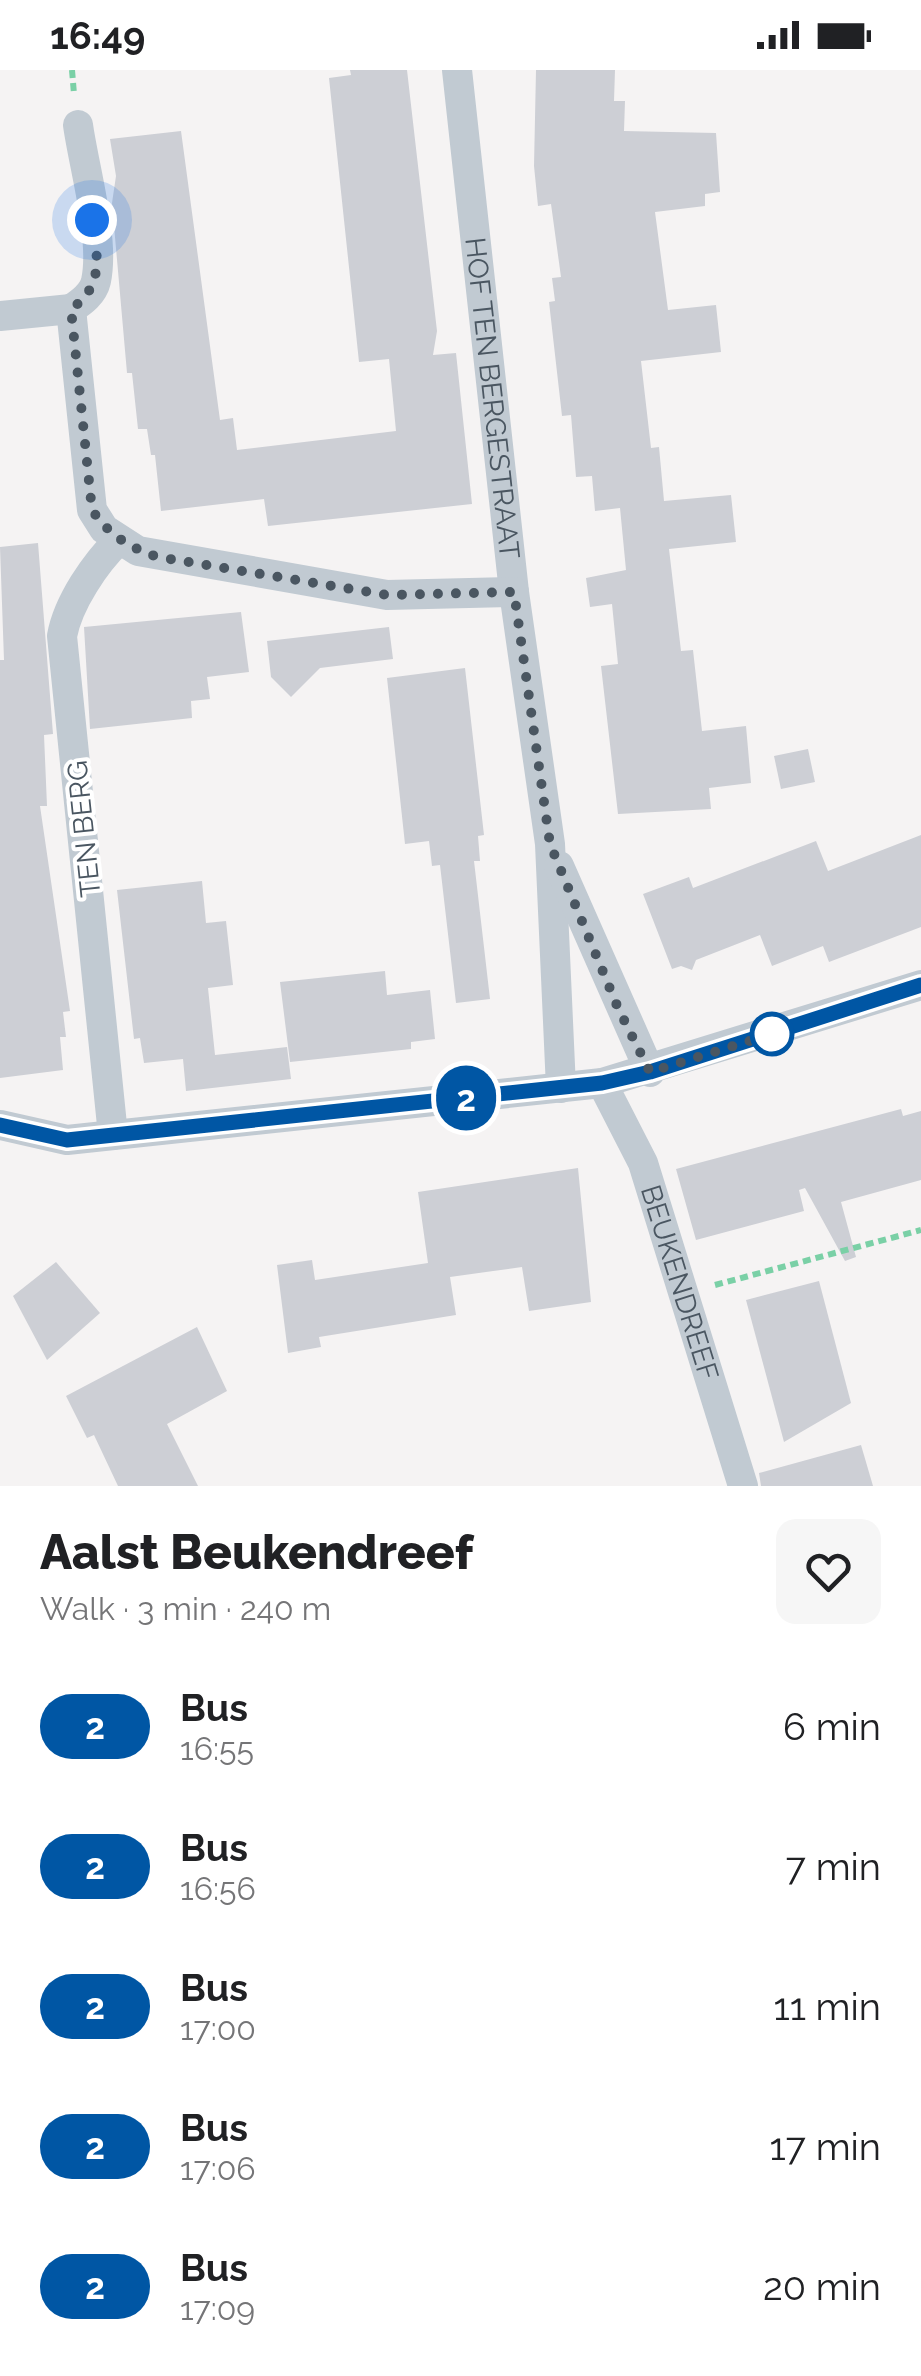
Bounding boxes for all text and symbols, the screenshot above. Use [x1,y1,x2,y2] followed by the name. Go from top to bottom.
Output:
[50,13,145,58] text: 16:49
[67,195,117,245] your location
[459,236,527,560] street label: HOF TEN BERGESTRAAT
[60,759,108,899] street label: TEN BERG
[751,1013,793,1055] unlabelled marker
[434,1066,498,1130] line badge: 2
[456,1078,476,1119] text: 2
[634,1181,726,1384] street label: BEUKENDREEF
[776,1519,881,1624] button: heart
[40,1524,473,1580] text: Aalst Beukendreef
[40,1590,331,1627] text: Walk · 3 min · 240 m
[180,1685,248,1730] text: Bus
[783,1704,881,1749] text: 6 min
[85,1706,105,1747] text: 2
[180,1730,254,1767] text: 16:55
[180,1825,248,1870] text: Bus
[786,1844,881,1889] text: 7 min
[85,1846,105,1887] text: 2
[180,1870,256,1907] text: 16:56
[180,1965,248,2010] text: Bus
[773,1984,881,2029] text: 11 min
[85,1986,105,2027] text: 2
[180,2010,256,2047] text: 17:00
[180,2105,248,2150] text: Bus
[770,2124,881,2169] text: 17 min
[85,2126,105,2167] text: 2
[180,2150,256,2187] text: 17:06
[180,2245,248,2290] text: Bus
[763,2264,881,2309] text: 20 min
[85,2266,105,2307] text: 2
[180,2290,255,2327] text: 17:09

